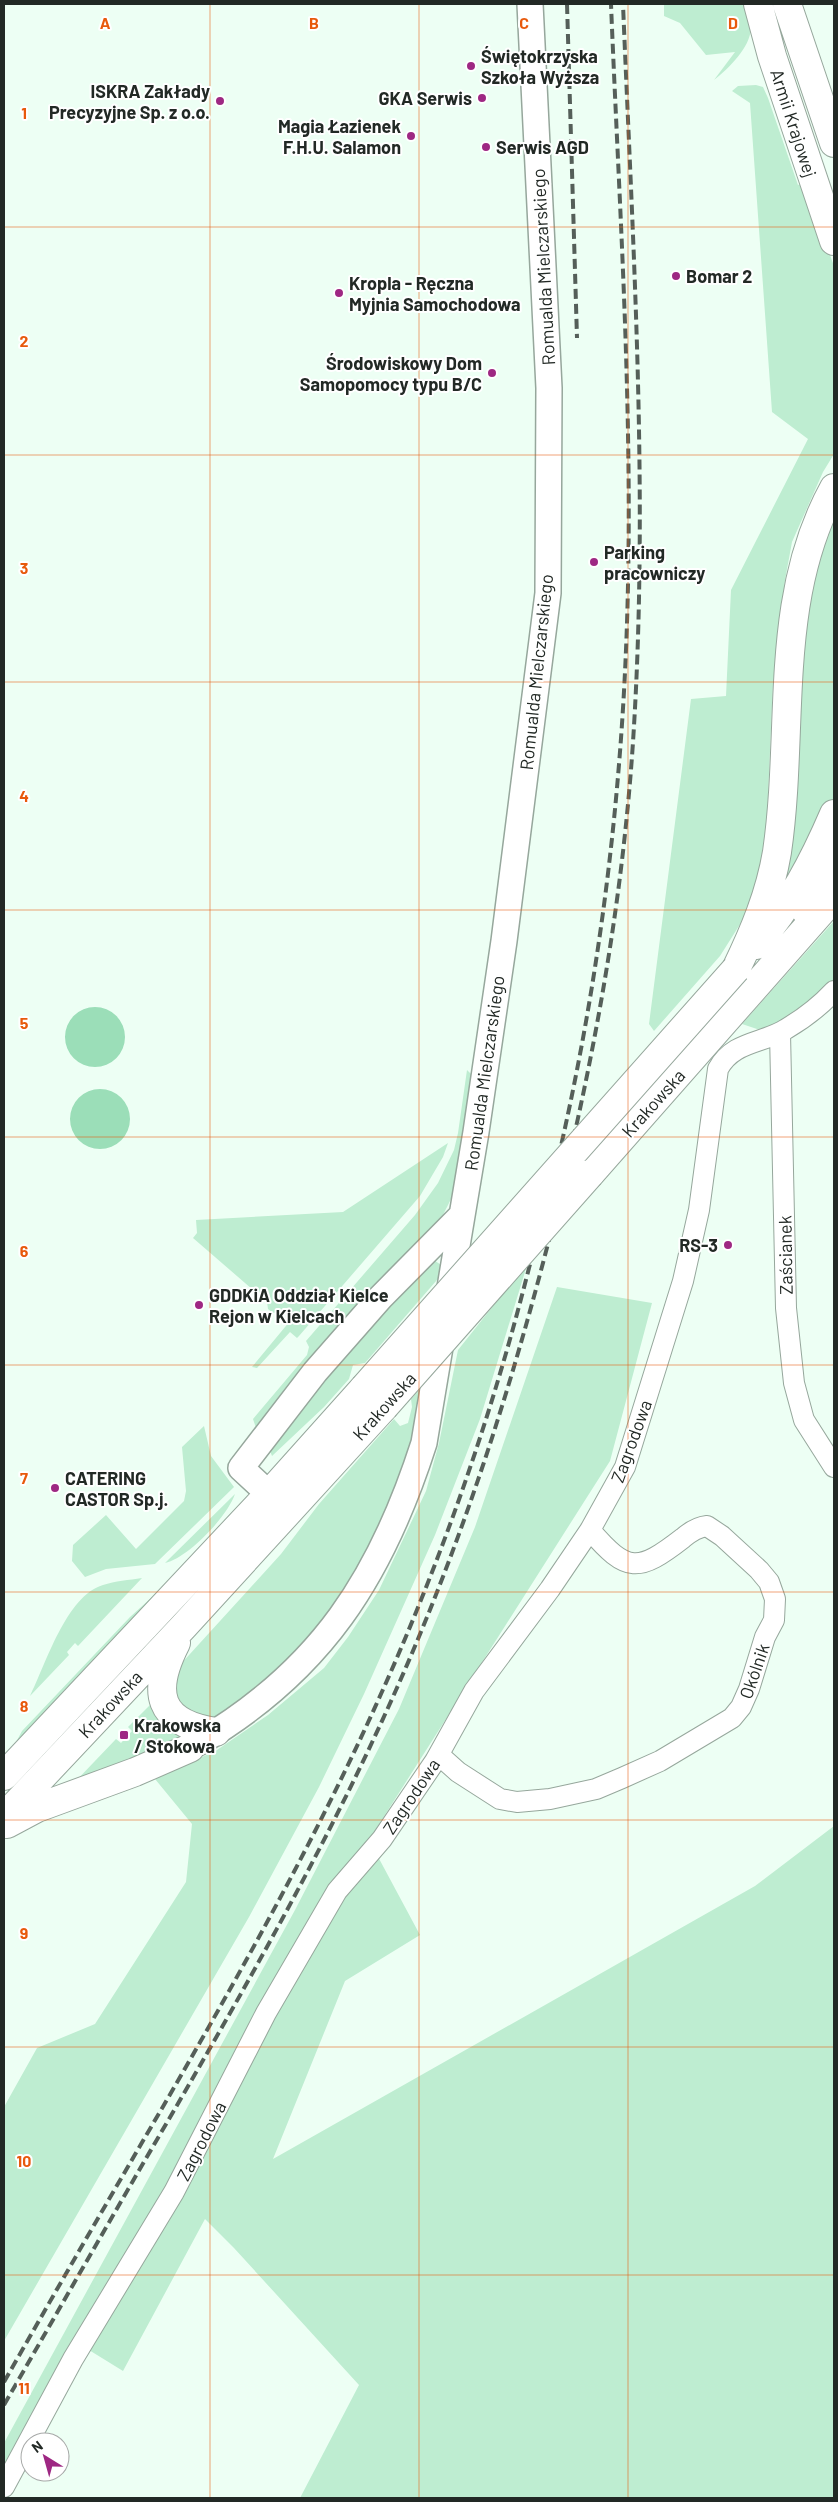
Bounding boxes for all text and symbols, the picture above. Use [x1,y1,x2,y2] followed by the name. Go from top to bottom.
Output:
[100,13,111,32] text: A
[309,13,319,32] text: B
[519,13,529,32] text: C
[728,13,738,32] text: D
[481,45,599,88] place label: Świętokrzyska Szkoła Wyższa
[465,60,477,72] marker: Świętokrzyska Szkoła Wyższa
[766,66,822,180] street label: Armii Krajowej
[49,80,210,123] place label: ISKRA Zakłady Precyzyjne Sp. z o.o.
[378,87,472,109] place label: GKA Serwis
[476,92,488,104] marker: GKA Serwis
[214,95,226,107] marker: ISKRA Zakłady Precyzyjne Sp. z o.o.
[21,103,27,122] text: 1
[278,115,401,158] place label: Magia Łazienek F.H.U. Salamon
[405,130,417,142] marker: Magia Łazienek F.H.U. Salamon
[496,136,589,158] place label: Serwis AGD
[480,141,492,153] marker: Serwis AGD
[527,168,559,366] street label: Romualda Mielczarskiego
[686,265,752,287] place label: Bomar 2
[670,270,682,282] marker: Bomar 2
[349,272,520,315] place label: Kropla - Ręczna Myjnia Samochodowa
[333,287,345,299] marker: Kropla - Ręczna Myjnia Samochodowa
[20,331,29,350] text: 2
[300,352,482,395] place label: Środowiskowy Dom Samopomocy typu B/C
[486,367,498,379] marker: Środowiskowy Dom Samopomocy typu B/C
[604,541,705,584] place label: Parking pracowniczy
[588,556,600,568] marker: Parking pracowniczy
[20,558,28,577] text: 3
[515,573,557,771] street label: Romualda Mielczarskiego
[19,786,29,805] text: 4
[459,974,509,1172] street label: Romualda Mielczarskiego
[20,1013,29,1032] text: 5
[617,1064,689,1142] street label: Krakowska
[773,1215,797,1295] street label: Zaścianek
[679,1234,718,1256] place label: RS-3
[722,1239,734,1251] marker: RS-3
[20,1241,29,1260] text: 6
[209,1284,389,1327] place label: GDDKiA Oddział Kielce Rejon w Kielcach
[193,1299,205,1311] marker: GDDKiA Oddział Kielce Rejon w Kielcach
[348,1367,420,1445] street label: Krakowska
[606,1397,656,1485] street label: Zagrodowa
[65,1467,168,1510] place label: CATERING CASTOR Sp.j.
[20,1468,28,1487] text: 7
[49,1482,61,1494] marker: CATERING CASTOR Sp.j.
[734,1640,774,1702] street label: Okólnik
[73,1666,147,1742] street label: Krakowska
[20,1696,29,1715] text: 8
[134,1714,221,1757] place label: Krakowska / Stokowa
[118,1729,130,1741] marker: Krakowska / Stokowa
[378,1754,444,1838] street label: Zagrodowa
[20,1923,28,1942] text: 9
[172,2098,230,2184] street label: Zagrodowa
[17,2151,31,2170] text: 10
[18,2378,30,2397] text: 11
[20,2432,70,2482] north arrow
[28,2437,46,2456] text: N

